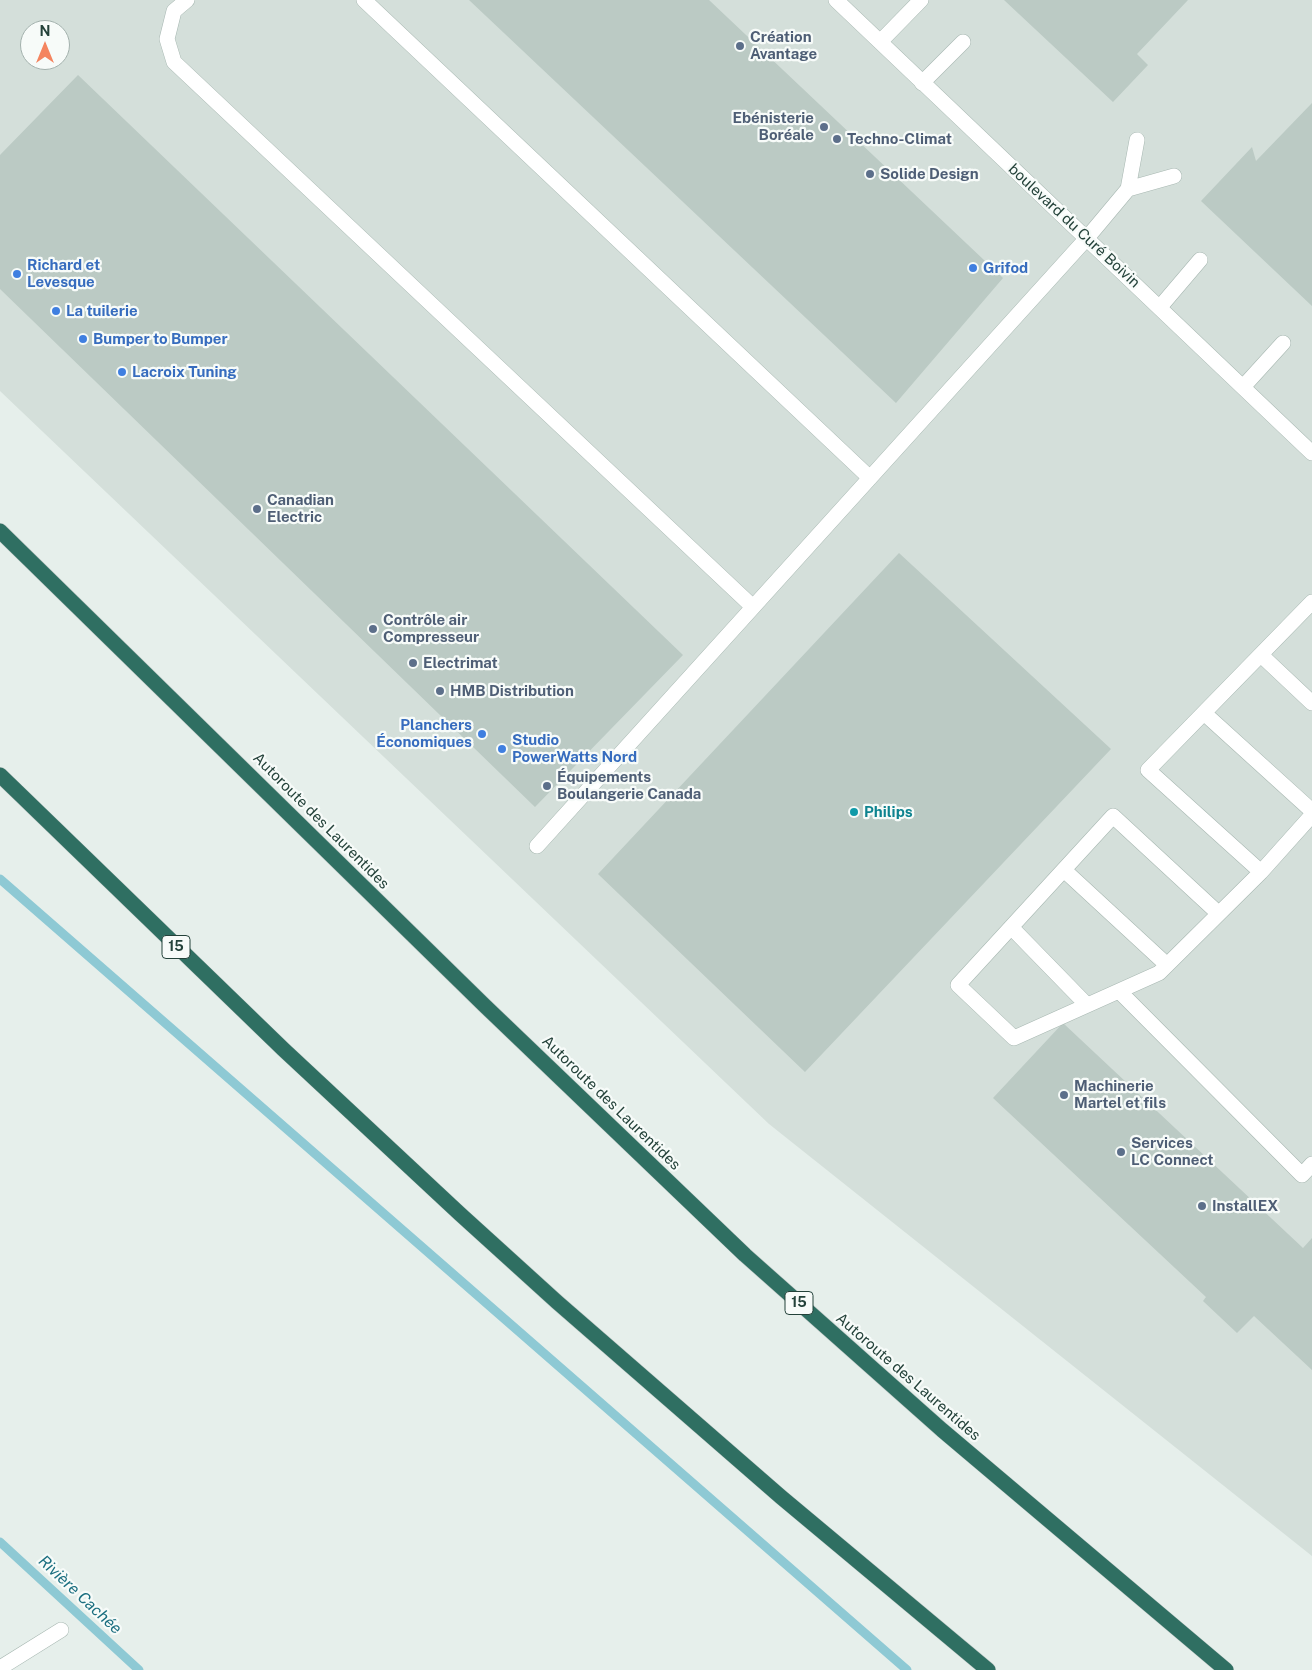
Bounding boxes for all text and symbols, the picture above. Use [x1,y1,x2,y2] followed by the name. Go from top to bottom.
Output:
[20,20,70,70] north arrow
[40,23,50,39] text: N
[750,28,817,63] place label: Création Avantage
[734,40,746,52] marker: Création Avantage
[733,109,814,144] place label: Ebénisterie Boréale
[818,121,830,133] marker: Ebénisterie Boréale
[847,130,952,148] place label: Techno-Climat
[831,133,843,145] marker: Techno-Climat
[1004,160,1144,292] street label: boulevard du Curé Boivin
[880,165,979,183] place label: Solide Design
[864,168,876,180] marker: Solide Design
[27,256,100,291] place label: Richard et Levesque
[983,259,1028,277] place label: Grifod
[967,262,979,274] marker: Grifod
[11,268,23,280] marker: Richard et Levesque
[66,302,138,320] place label: La tuilerie
[50,305,62,317] marker: La tuilerie
[93,330,228,348] place label: Bumper to Bumper
[77,333,89,345] marker: Bumper to Bumper
[132,363,237,381] place label: Lacroix Tuning
[116,366,128,378] marker: Lacroix Tuning
[267,491,334,526] place label: Canadian Electric
[251,503,263,515] marker: Canadian Electric
[383,611,479,646] place label: Contrôle air Compresseur
[367,623,379,635] marker: Contrôle air Compresseur
[423,654,498,672] place label: Electrimat
[407,657,419,669] marker: Electrimat
[450,682,574,700] place label: HMB Distribution
[434,685,446,697] marker: HMB Distribution
[376,716,472,751] place label: Planchers Économiques
[476,728,488,740] marker: Planchers Économiques
[512,731,637,766] place label: Studio PowerWatts Nord
[496,743,508,755] marker: Studio PowerWatts Nord
[249,749,393,893] street label: Autoroute des Laurentides
[557,768,701,803] place label: Équipements Boulangerie Canada
[541,780,553,792] marker: Équipements Boulangerie Canada
[864,803,913,821] place label: Philips
[848,806,860,818] marker: Philips
[162,936,190,959] road number: 15
[538,1032,684,1174] street label: Autoroute des Laurentides
[1074,1077,1166,1112] place label: Machinerie Martel et fils
[1058,1089,1070,1101] marker: Machinerie Martel et fils
[1131,1134,1214,1169] place label: Services LC Connect
[1115,1146,1127,1158] marker: Services LC Connect
[1212,1197,1278,1215] place label: InstallEX
[1196,1200,1208,1212] marker: InstallEX
[785,1292,813,1315] road number: 15
[832,1309,984,1445] street label: Autoroute des Laurentides
[34,1552,126,1638] water label: Rivière Cachée

